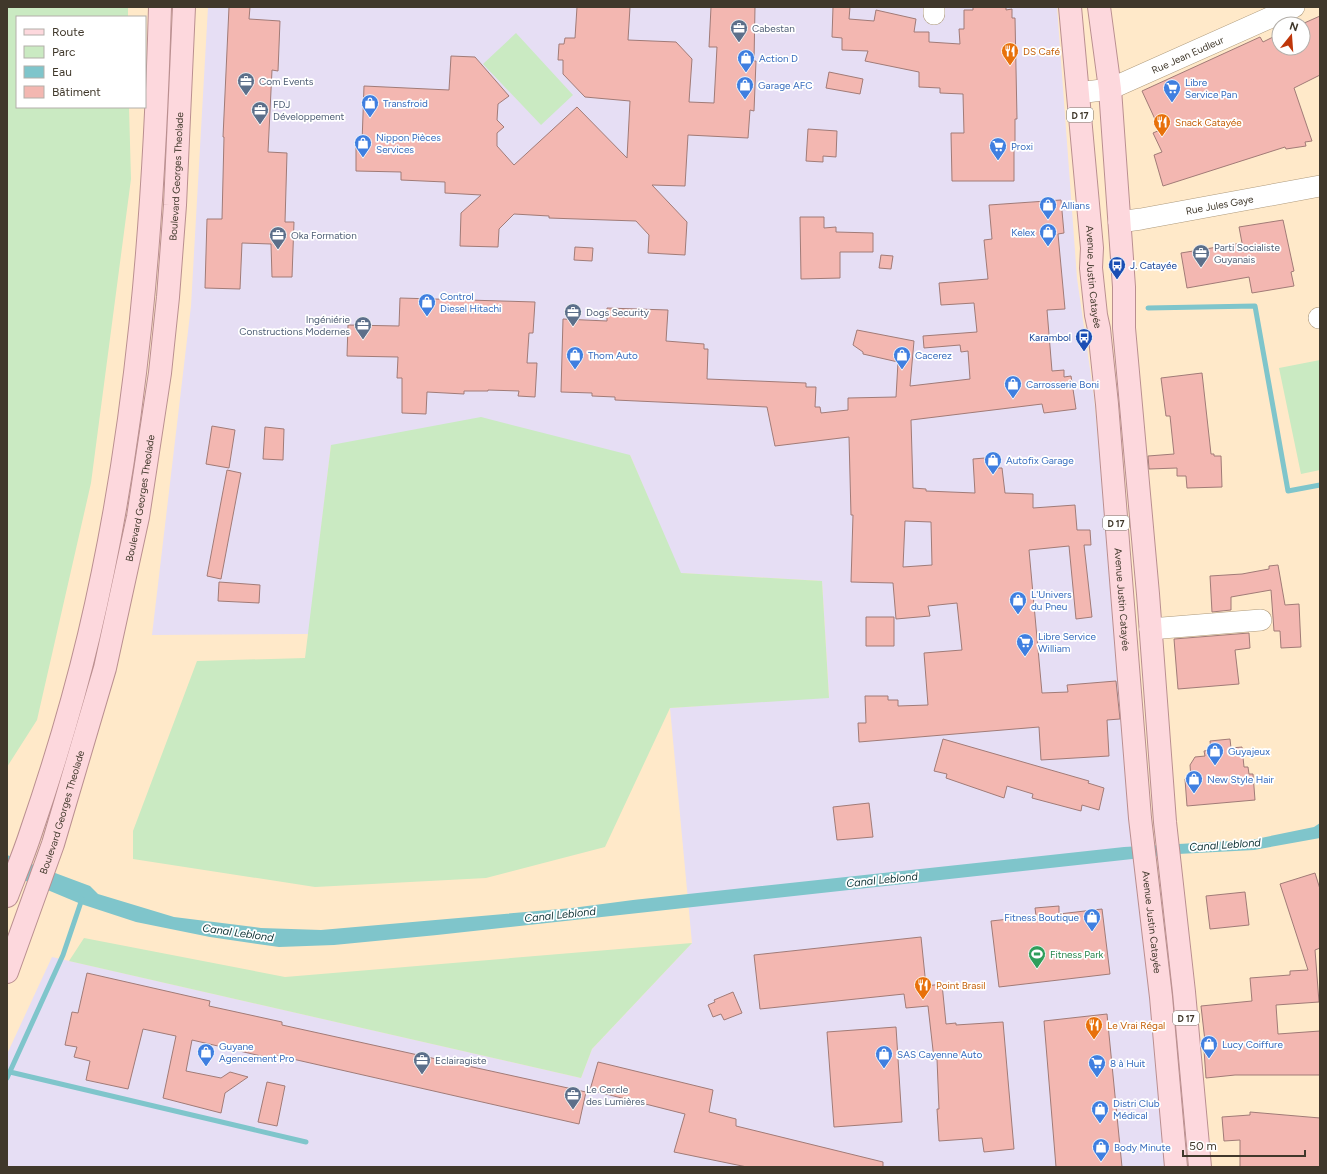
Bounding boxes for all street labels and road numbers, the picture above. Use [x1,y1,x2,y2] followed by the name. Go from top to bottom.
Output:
[1149,33,1226,76] street label: Rue Jean Eudleur
[1067,108,1093,122] road number: D 17
[166,111,186,241] street label: Boulevard Georges Theolade
[1185,192,1255,217] street label: Rue Jules Gaye
[1083,225,1105,330] street label: Avenue Justin Catayée
[122,433,157,563] street label: Boulevard Georges Theolade
[1103,516,1129,530] road number: D 17
[1112,547,1133,652] street label: Avenue Justin Catayée
[36,748,87,876] street label: Boulevard Georges Theolade
[1140,870,1165,974] street label: Avenue Justin Catayée
[1173,1011,1199,1025] road number: D 17

